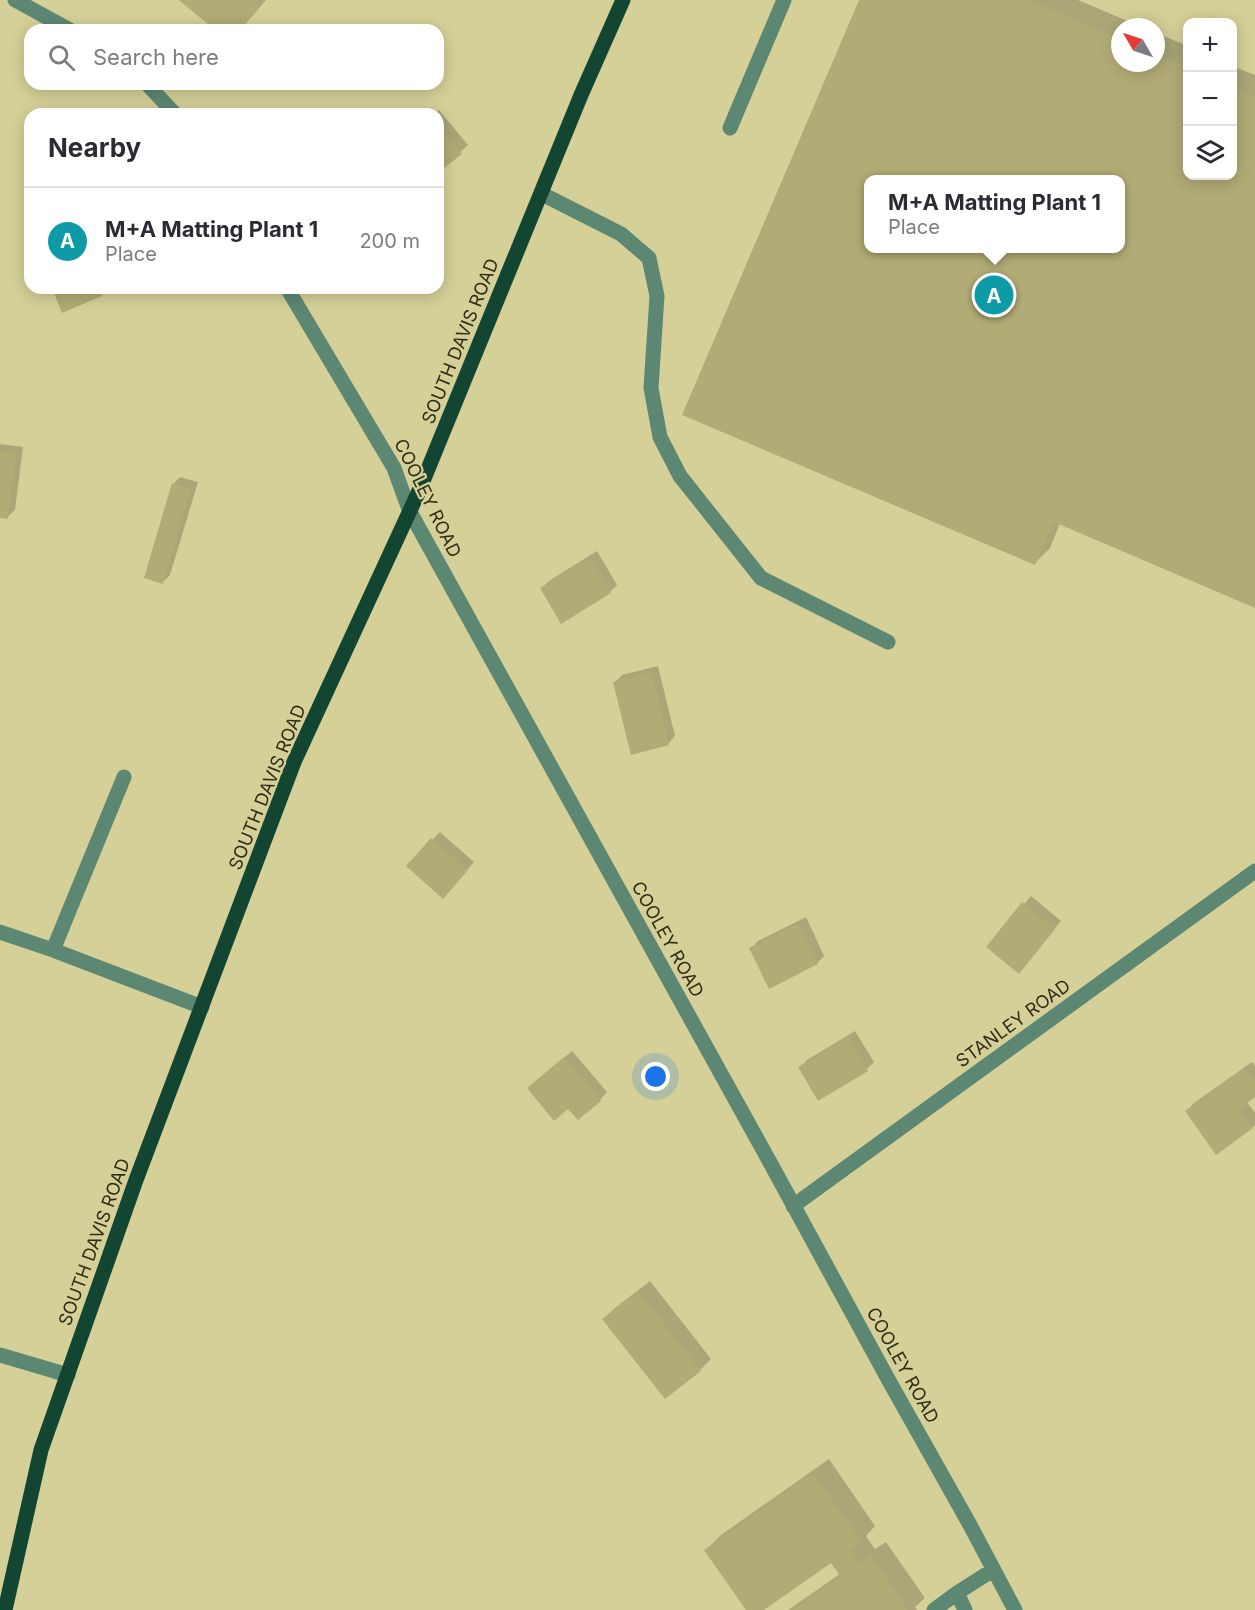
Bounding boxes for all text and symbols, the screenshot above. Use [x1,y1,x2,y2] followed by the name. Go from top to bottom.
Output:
[1111,18,1165,72] north arrow
[1183,18,1237,180] map controls
[1183,18,1237,72] button: +
[24,24,444,90] search box
[45,41,78,74] icon: search
[93,44,219,70] text: Search here
[1183,72,1237,126] button: −
[1183,126,1237,180] button: layers
[48,132,141,163] text: Nearby
[864,175,1125,253] popup
[888,189,1101,215] text: M+A Matting Plant 1
[888,215,940,239] text: Place
[105,216,318,242] text: M+A Matting Plant 1
[60,229,75,253] text: A
[359,229,420,253] text: 200 m
[105,242,157,266] text: Place
[417,255,503,427] street label: SOUTH DAVIS ROAD
[974,272,1014,318] pin: A
[390,435,466,561] street label: COOLEY ROAD
[224,701,310,873] street label: SOUTH DAVIS ROAD
[628,877,708,1001] street label: COOLEY ROAD
[952,975,1074,1071] street label: STANLEY ROAD
[641,1062,670,1091] your location
[54,1156,134,1328] street label: SOUTH DAVIS ROAD
[863,1303,943,1427] street label: COOLEY ROAD

